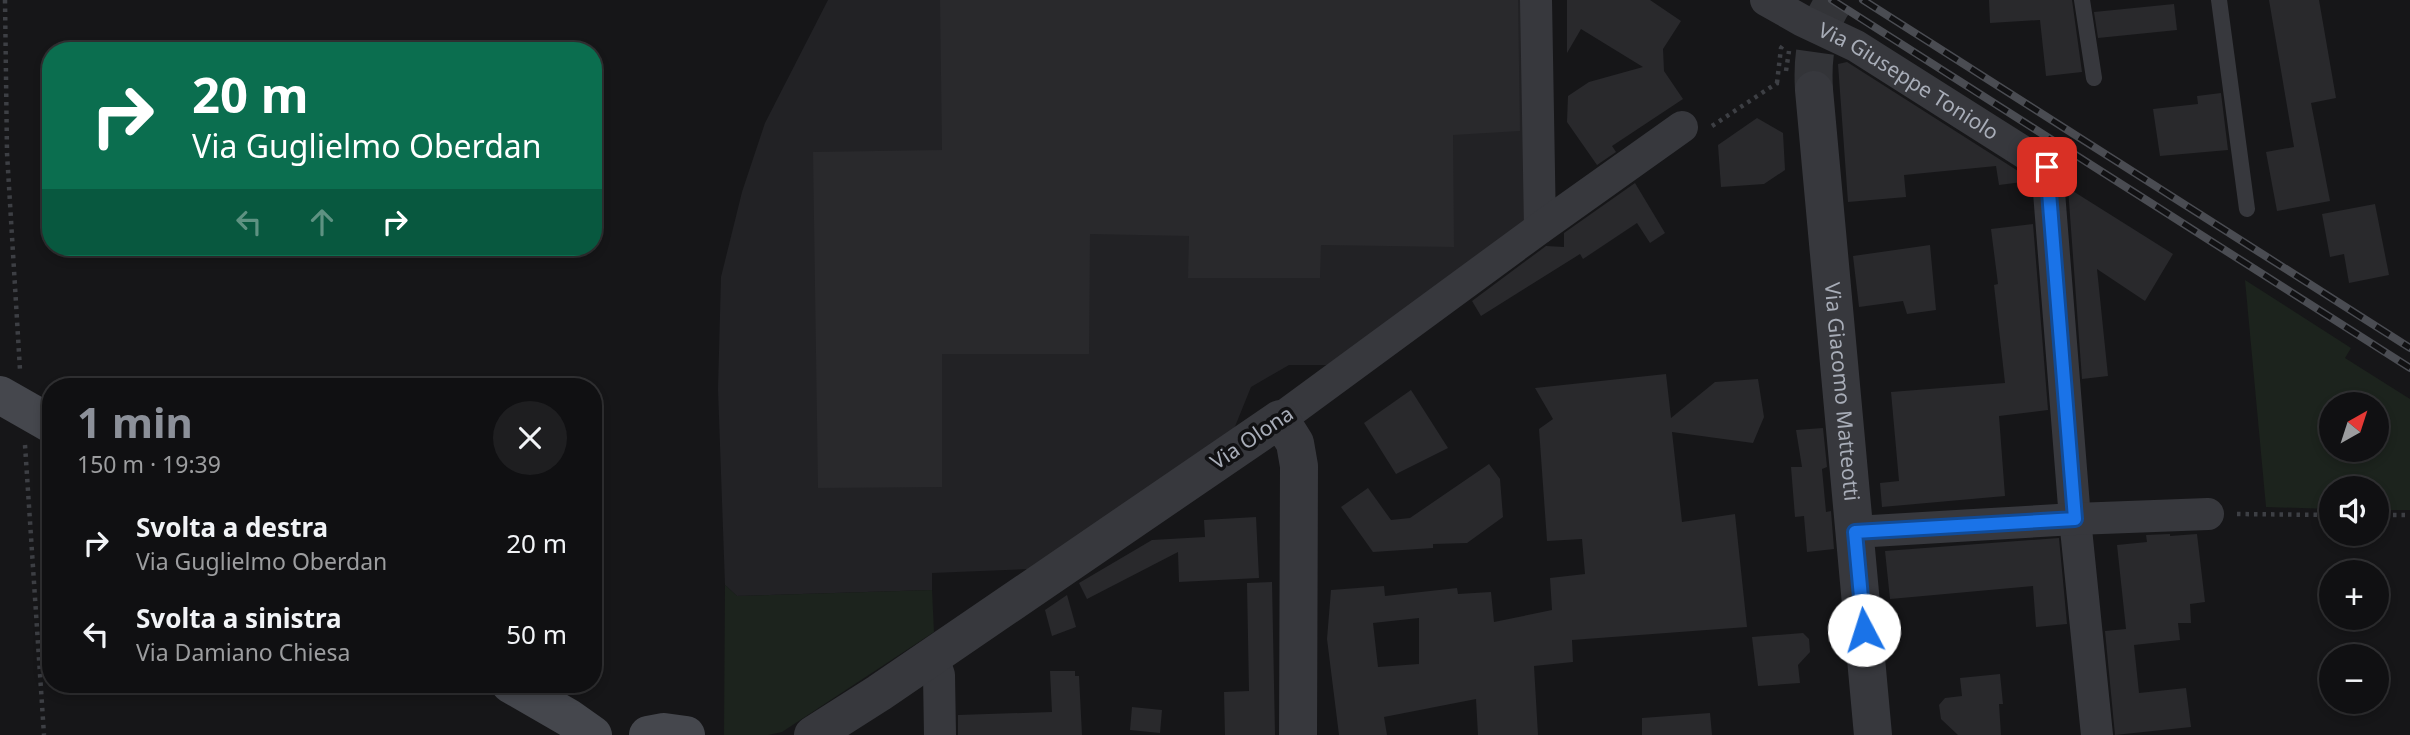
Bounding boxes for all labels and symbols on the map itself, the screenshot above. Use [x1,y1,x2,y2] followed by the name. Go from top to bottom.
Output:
[1814,15,2004,146] street label: Via Giuseppe Toniolo
[2017,137,2077,197] pin
[1819,281,1867,502] street label: Via Giacomo Matteotti
[2319,392,2389,462] north arrow
[1204,399,1298,475] street label: Via Olona
[1827,593,1901,667] position arrow

